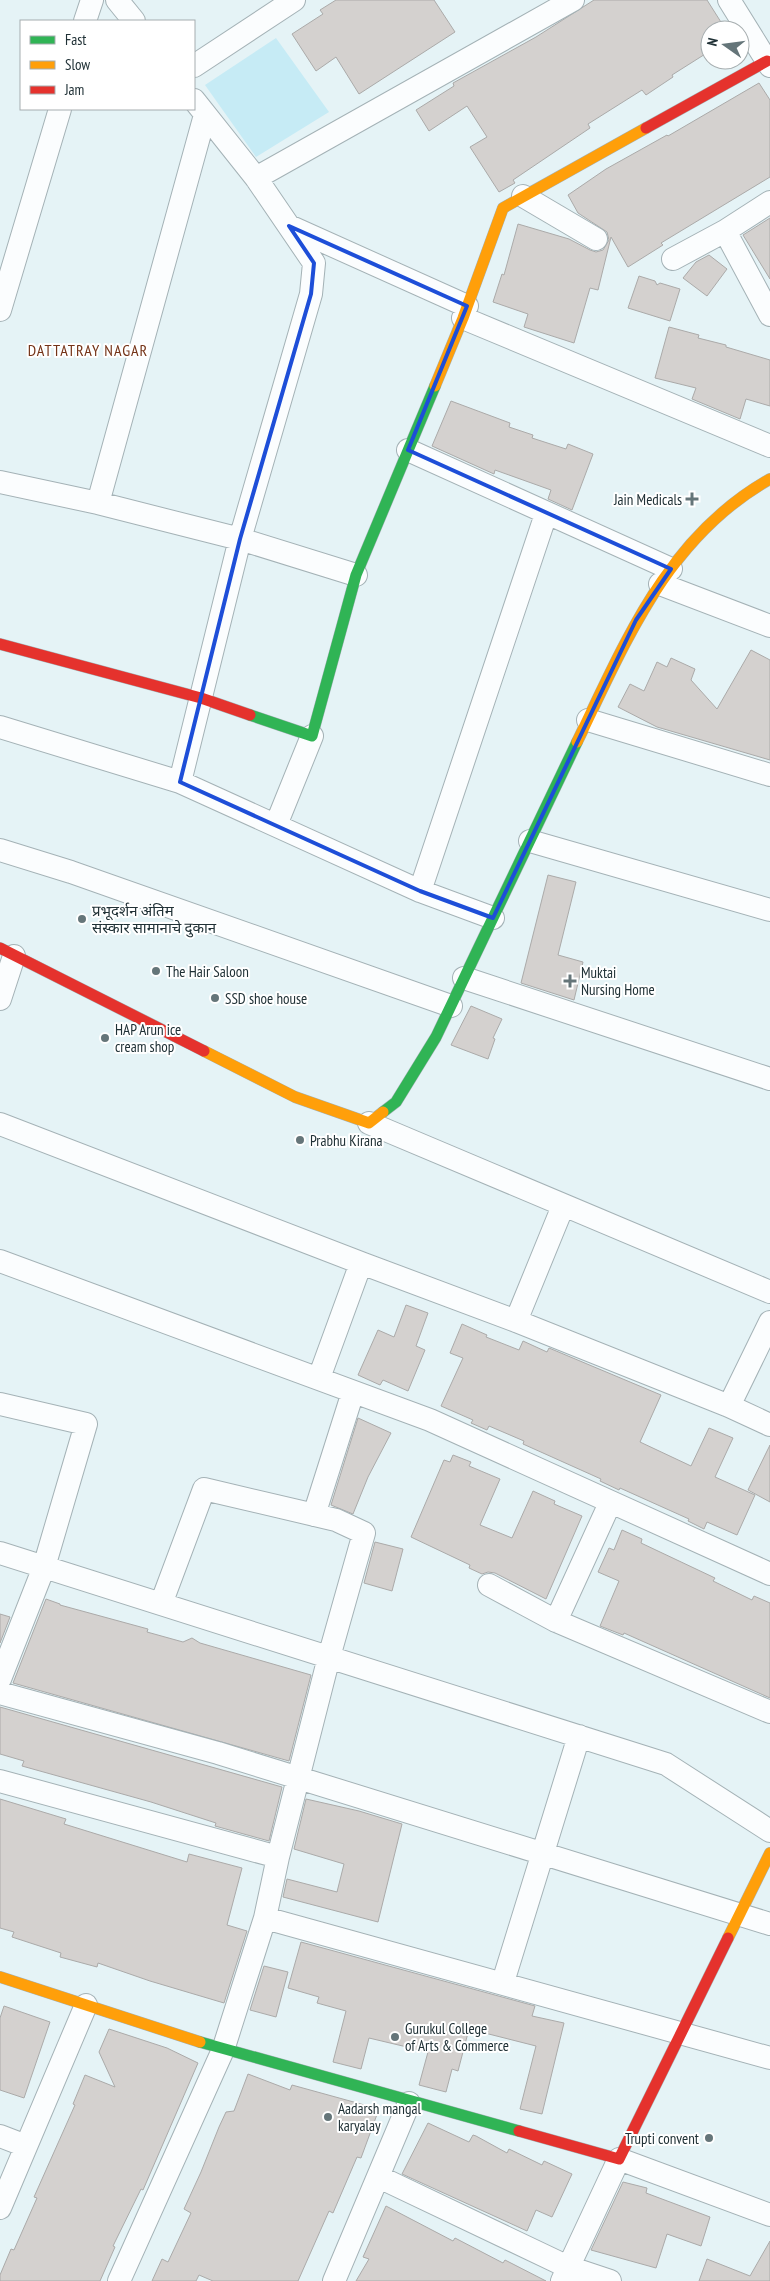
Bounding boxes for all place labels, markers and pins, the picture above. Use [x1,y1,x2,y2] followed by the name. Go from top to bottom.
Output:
[613,490,682,509] place label: Jain Medicals
[686,493,698,505] marker: Jain Medicals
[92,901,217,938] place label: प्रभूदर्शन अंतिम संस्कार सामानाचे दुकान
[76,913,88,925] marker: प्रभूदर्शन अंतिम संस्कार सामानाचे दुकान
[166,962,249,981] place label: The Hair Saloon
[581,963,655,999] place label: Muktai Nursing Home
[150,965,162,977] marker: The Hair Saloon
[563,974,577,988] marker: Muktai Nursing Home
[225,989,307,1008] place label: SSD shoe house
[209,992,221,1004] marker: SSD shoe house
[115,1020,181,1056] place label: HAP Arun ice cream shop
[99,1032,111,1044] marker: HAP Arun ice cream shop
[310,1131,383,1150] place label: Prabhu Kirana
[294,1134,306,1146] marker: Prabhu Kirana
[405,2019,509,2055] place label: Gurukul College of Arts & Commerce
[389,2031,401,2043] marker: Gurukul College of Arts & Commerce
[338,2099,421,2135] place label: Aadarsh mangal karyalay
[322,2111,334,2123] marker: Aadarsh mangal karyalay
[625,2129,699,2148] place label: Trupti convent
[703,2132,715,2144] marker: Trupti convent

